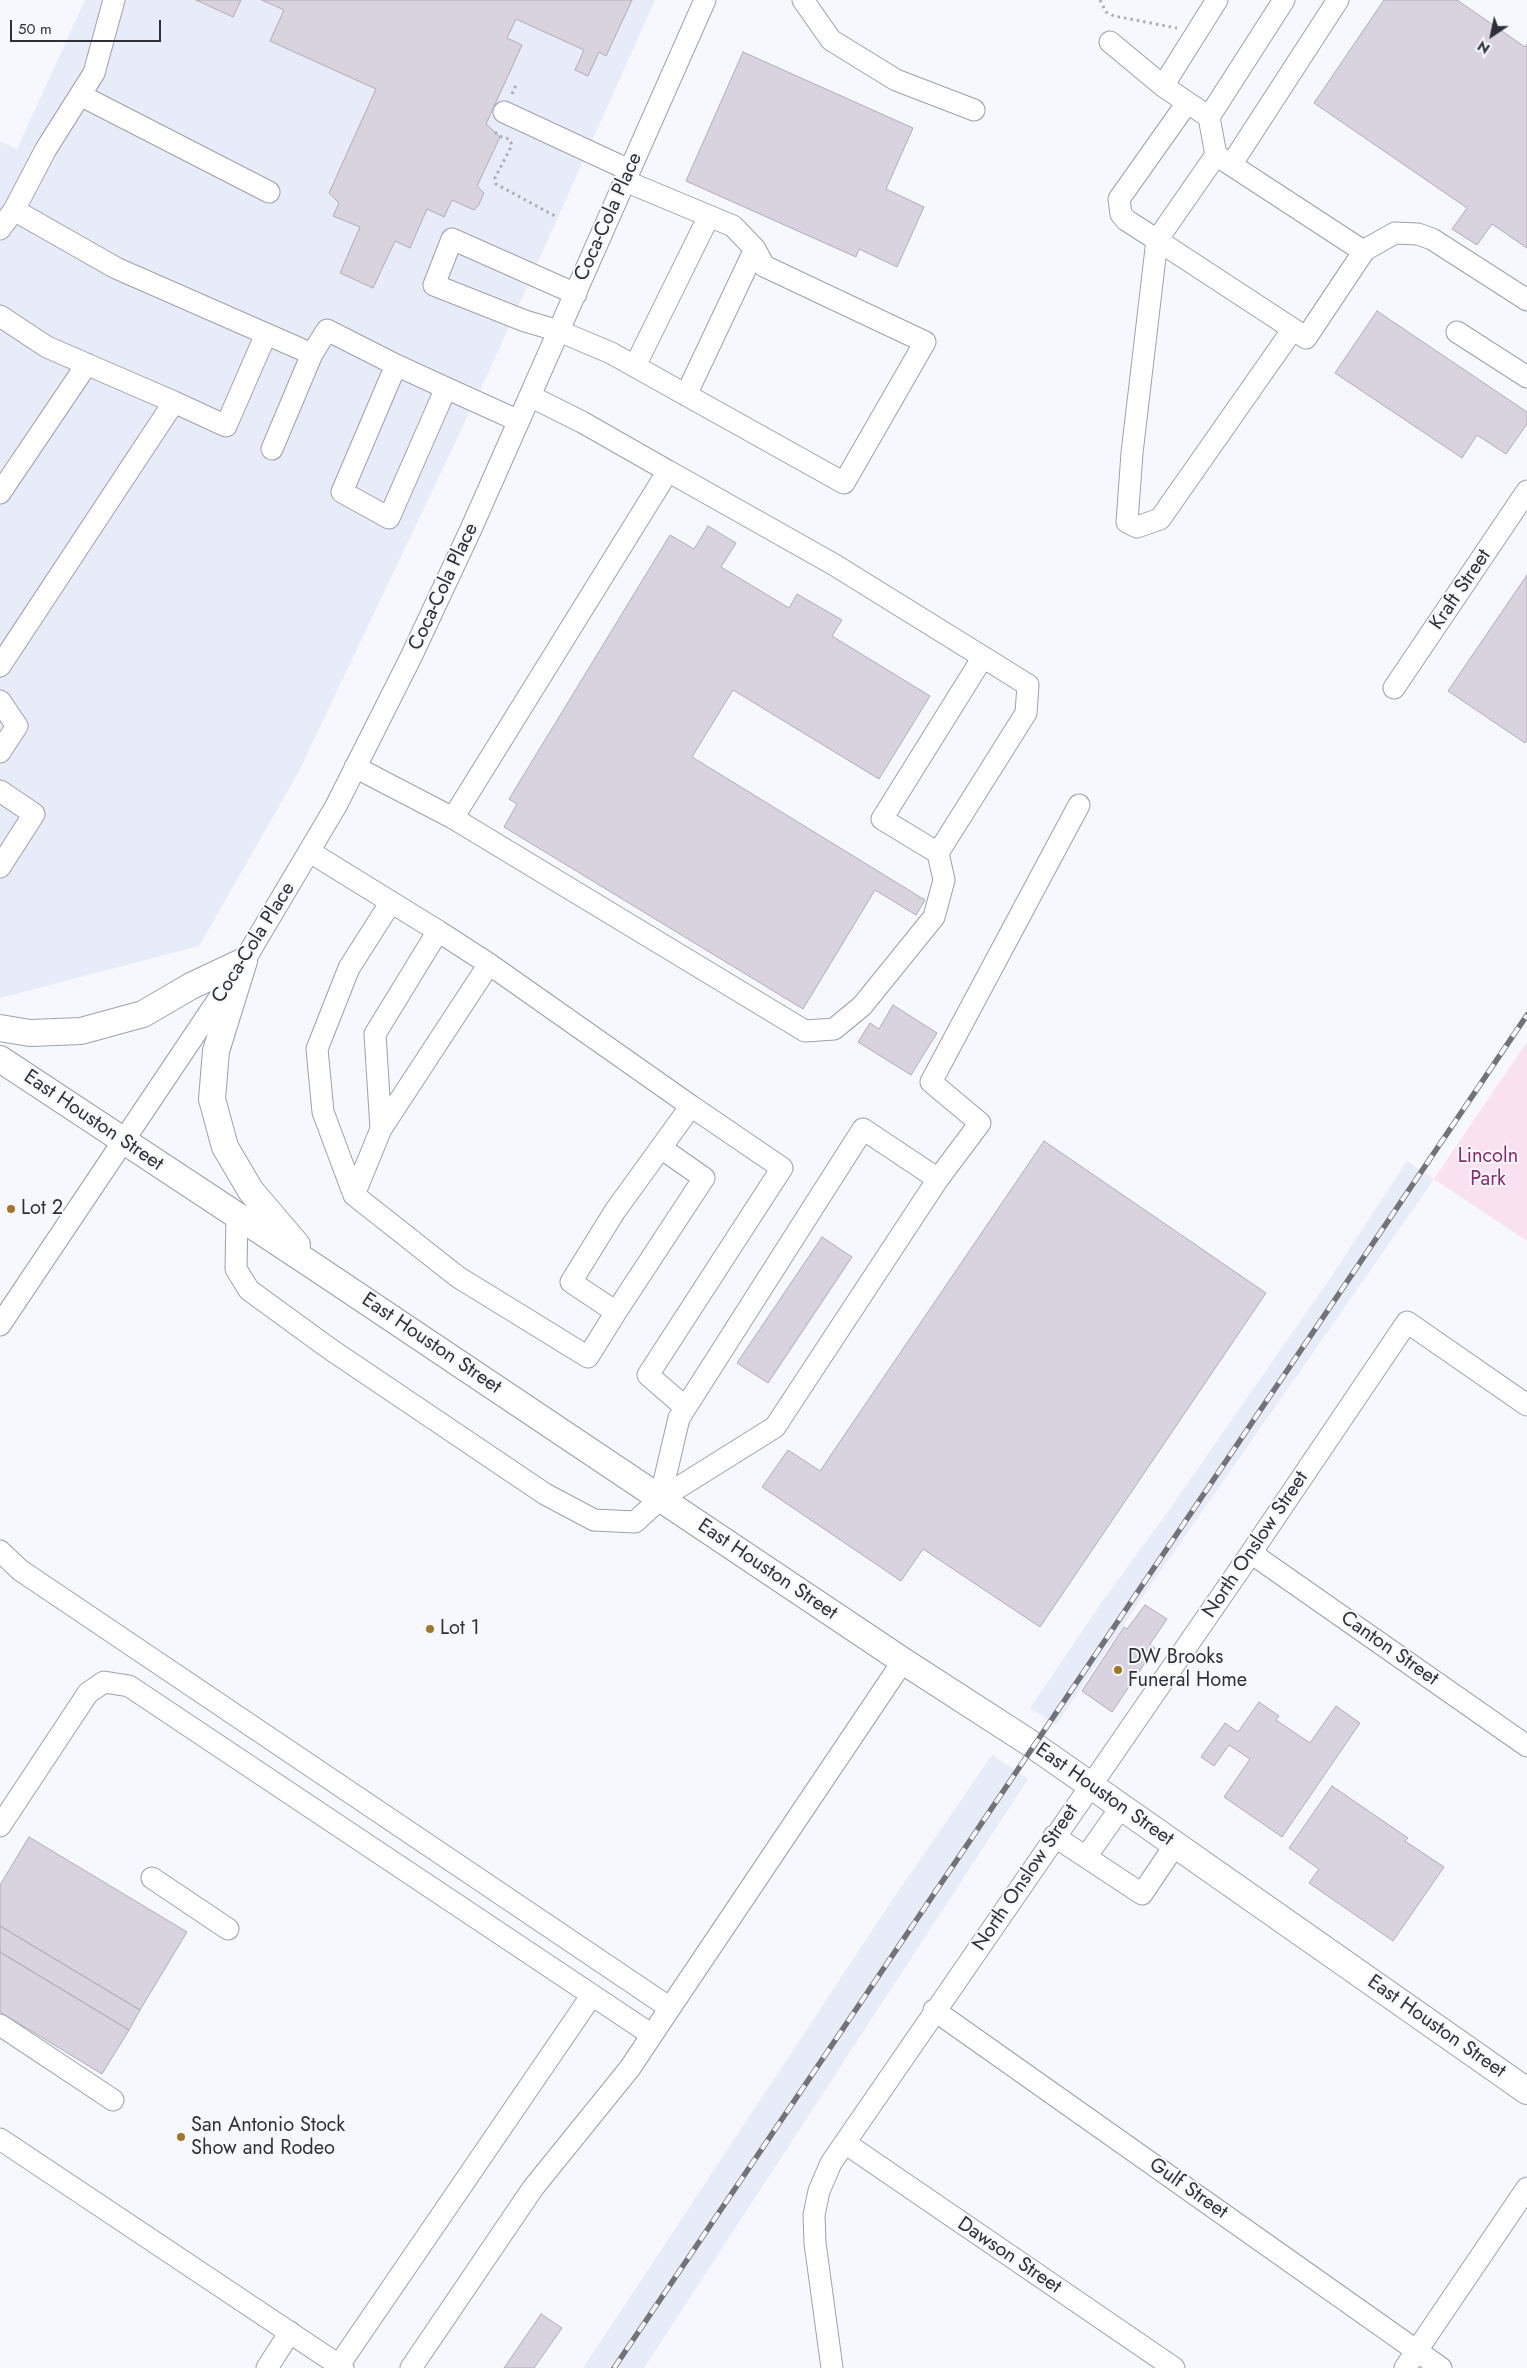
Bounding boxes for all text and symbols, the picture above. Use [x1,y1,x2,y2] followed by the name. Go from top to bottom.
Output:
[12,10,164,42] scale bar
[1467,10,1517,60] north arrow
[18,18,52,40] text: 50 m
[1473,36,1494,59] text: N
[570,149,648,285] street label: Coca-Cola Place
[404,519,484,655] street label: Coca-Cola Place
[1425,545,1497,635] street label: Kraft Street
[207,878,301,1008] street label: Coca-Cola Place
[19,1065,167,1177] street label: East Houston Street
[1458,1145,1518,1192] park label: Lincoln Park
[21,1197,63,1221] place label: Lot 2
[5,1203,17,1215] marker: Lot 2
[357,1288,505,1400] street label: East Houston Street
[1198,1467,1314,1623] street label: North Onslow Street
[693,1514,841,1626] street label: East Houston Street
[1336,1607,1442,1691] street label: Canton Street
[440,1617,480,1641] place label: Lot 1
[424,1623,436,1635] marker: Lot 1
[1128,1646,1247,1693] place label: DW Brooks Funeral Home
[1112,1664,1124,1676] marker: DW Brooks Funeral Home
[1030,1738,1178,1852] street label: East Houston Street
[968,1800,1084,1956] street label: North Onslow Street
[1362,1970,1510,2084] street label: East Houston Street
[191,2114,345,2161] place label: San Antonio Stock Show and Rodeo
[175,2131,187,2143] marker: San Antonio Stock Show and Rodeo
[1144,2153,1232,2225] street label: Gulf Street
[953,2213,1065,2299] street label: Dawson Street

